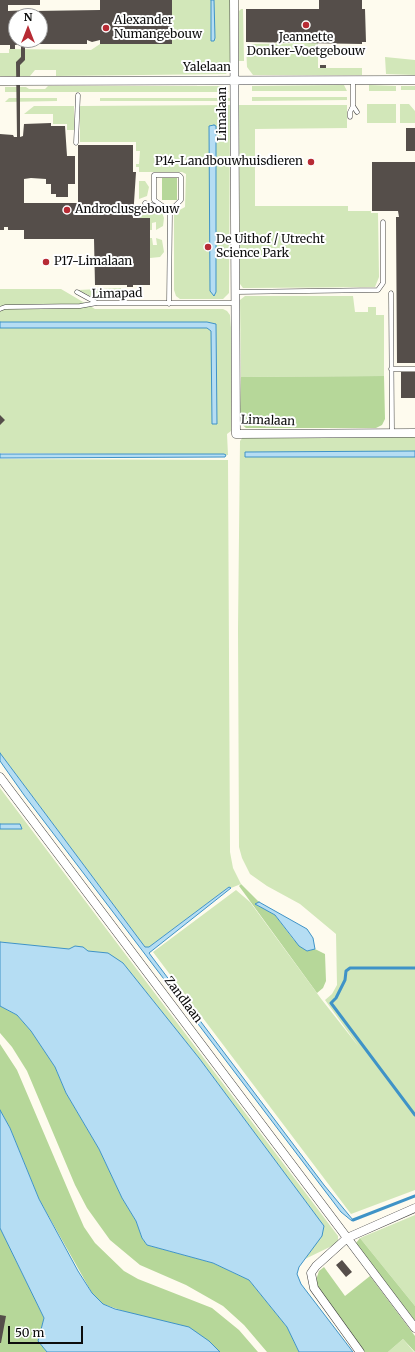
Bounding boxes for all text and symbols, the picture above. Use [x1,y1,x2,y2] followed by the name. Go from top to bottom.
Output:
[8,8,48,48] north arrow
[24,10,32,24] text: N
[114,14,202,42] place label: Alexander Numangebouw
[301,20,311,30] marker: Jeannette Donker-Voetgebouw
[101,23,111,33] marker: Alexander Numangebouw
[247,31,365,59] place label: Jeannette Donker-Voetgebouw
[183,61,231,75] street label: Yalelaan
[216,87,230,141] street label: Limalaan
[155,155,303,169] place label: P14-Landbouwhuisdieren
[306,157,316,167] marker: P14-Landbouwhuisdieren
[75,203,179,217] place label: Androclusgebouw
[62,205,72,215] marker: Androclusgebouw
[216,233,325,261] place label: De Uithof / Utrecht Science Park
[203,242,213,252] marker: De Uithof / Utrecht Science Park
[54,255,132,269] place label: P17-Limalaan
[41,257,51,267] marker: P17-Limalaan
[92,286,142,302] street label: Limapad
[241,413,295,429] street label: Limalaan
[161,974,205,1026] street label: Zandlaan
[10,1318,85,1344] scale bar
[15,1325,44,1340] text: 50 m

